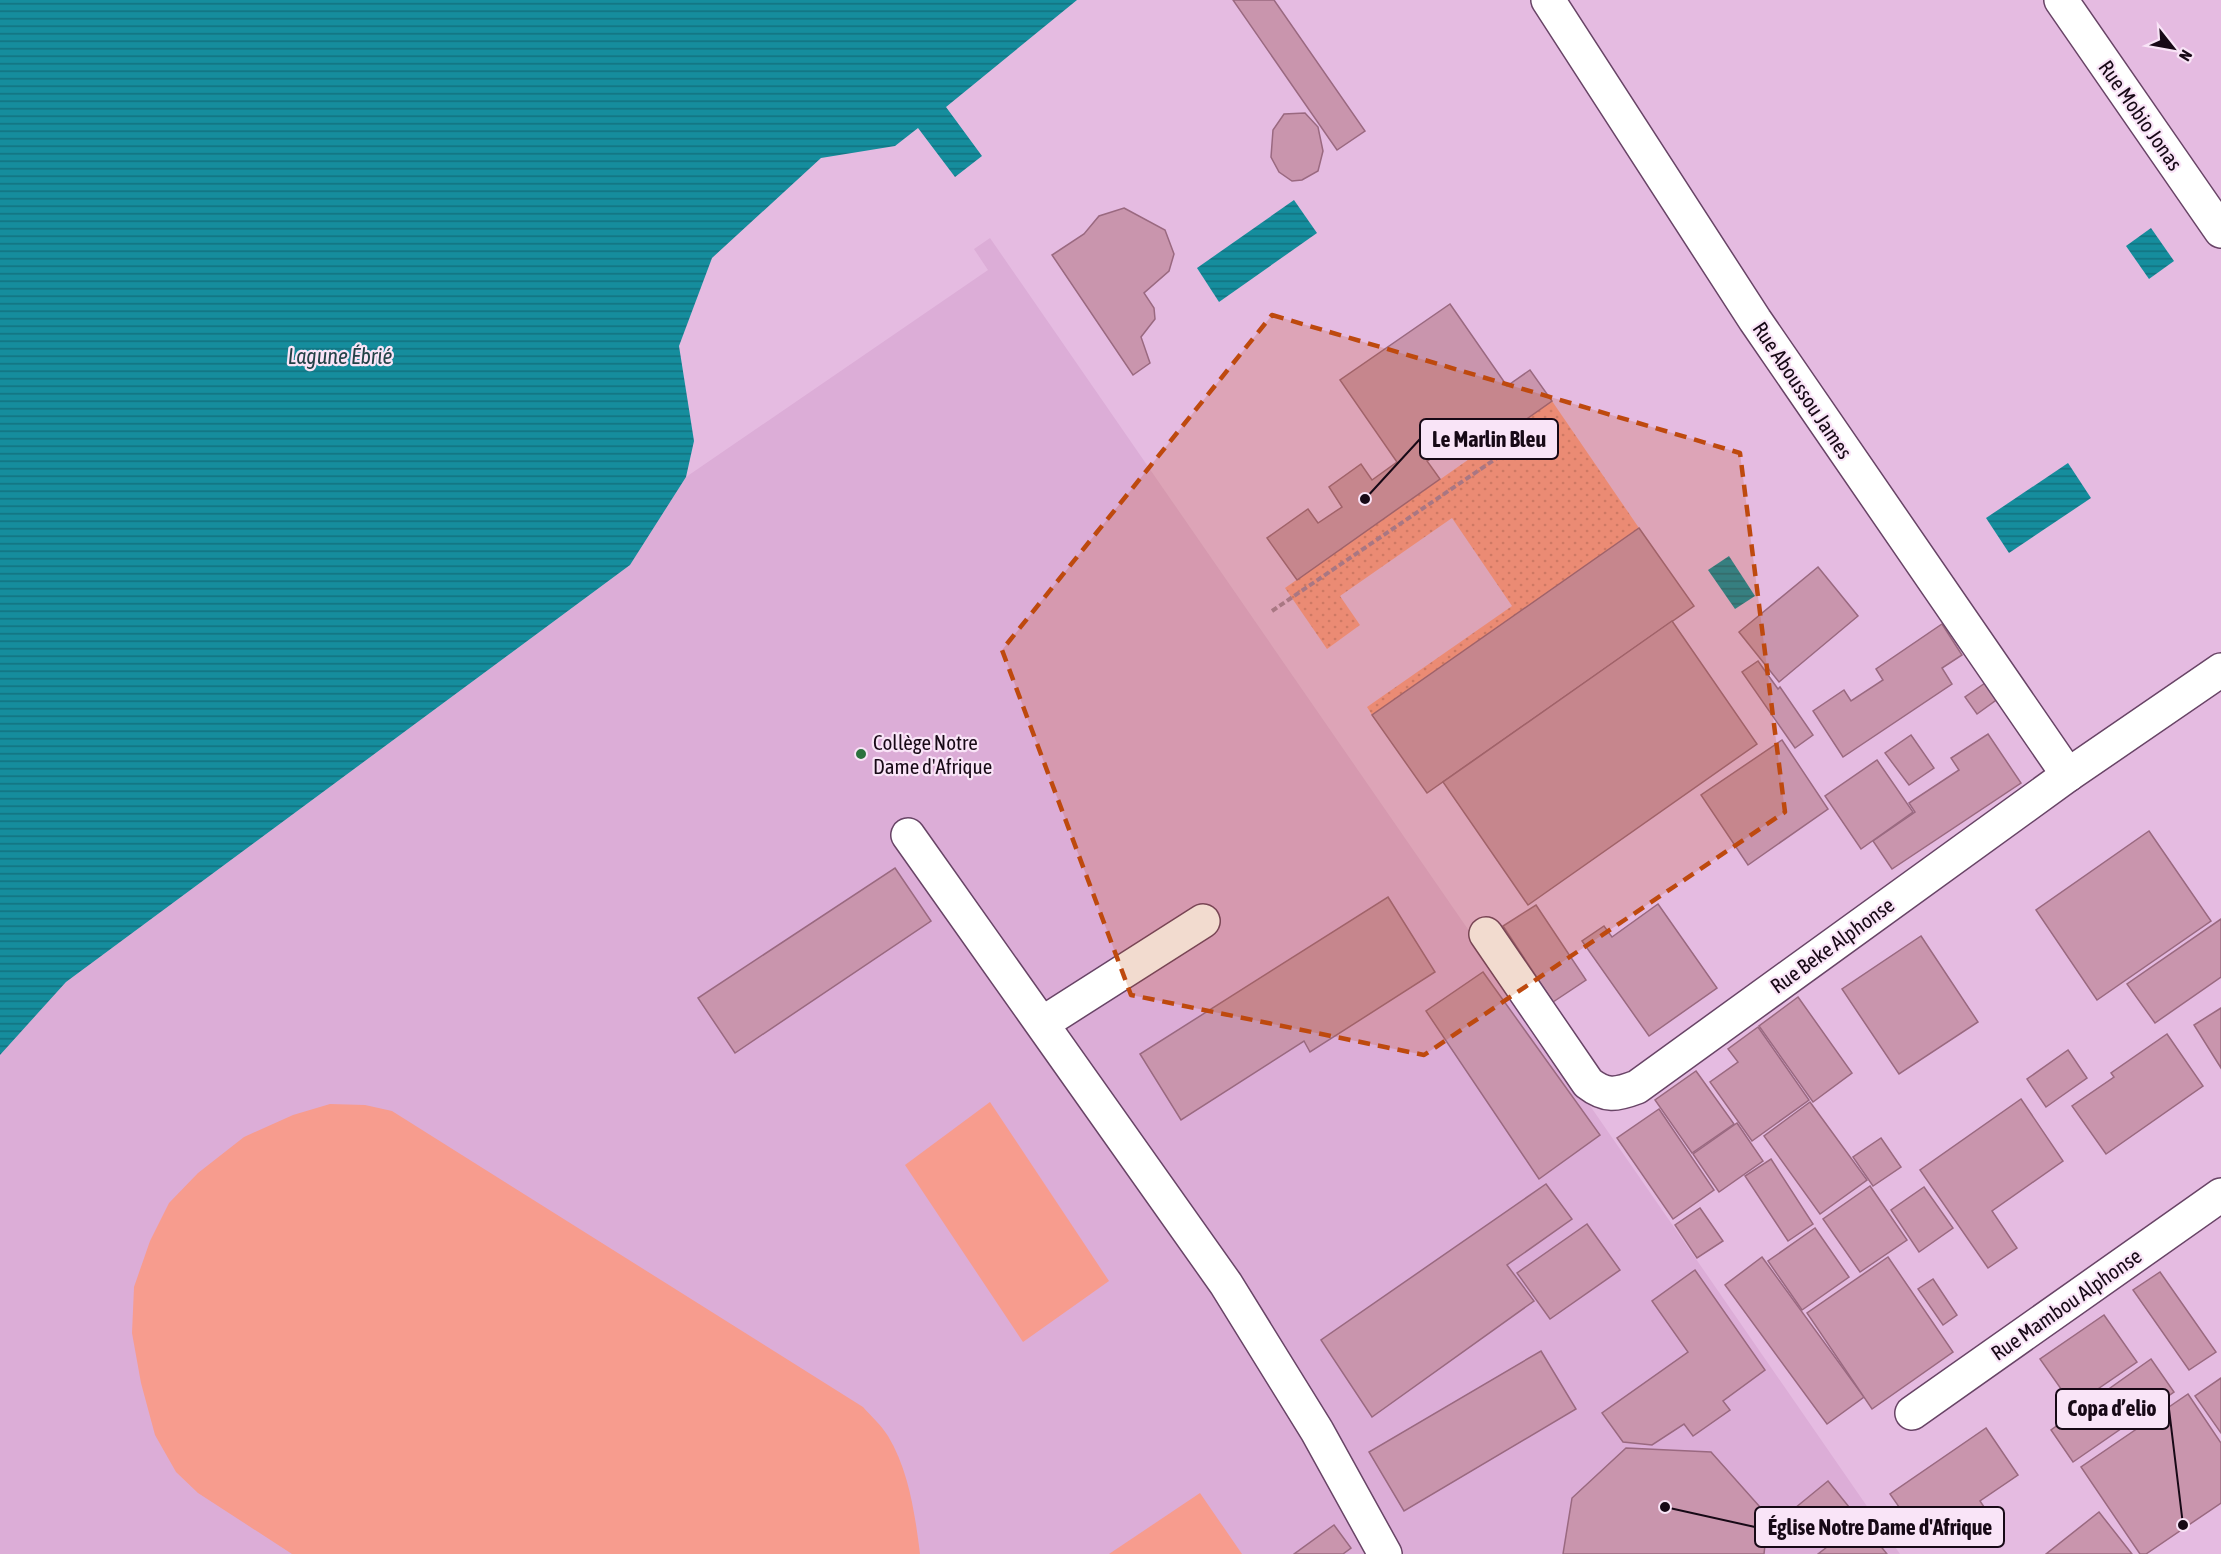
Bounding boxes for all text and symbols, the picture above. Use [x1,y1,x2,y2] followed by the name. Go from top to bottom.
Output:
[2143,18,2203,78] north arrow
[2176,47,2196,64] text: N
[2094,55,2188,175] street label: Rue Mobio Jonas
[1748,317,1858,463] street label: Rue Aboussou James
[288,343,392,369] water label: Lagune Ébrié
[1420,419,1558,459] callout: Le Marlin Bleu
[1432,426,1546,452] text: Le Marlin Bleu
[873,730,992,778] place label: Collège Notre Dame d'Afrique
[854,747,868,761] marker: Collège Notre Dame d'Afrique
[1766,892,1898,998] street label: Rue Beke Alphonse
[1986,1243,2146,1365] street label: Rue Mambou Alphonse
[2056,1389,2169,1429] callout: Copa d’elio
[2067,1395,2157,1421] text: Copa d’elio
[1755,1507,2004,1547] callout: Église Notre Dame d'Afrique
[1768,1514,1992,1540] text: Église Notre Dame d'Afrique

